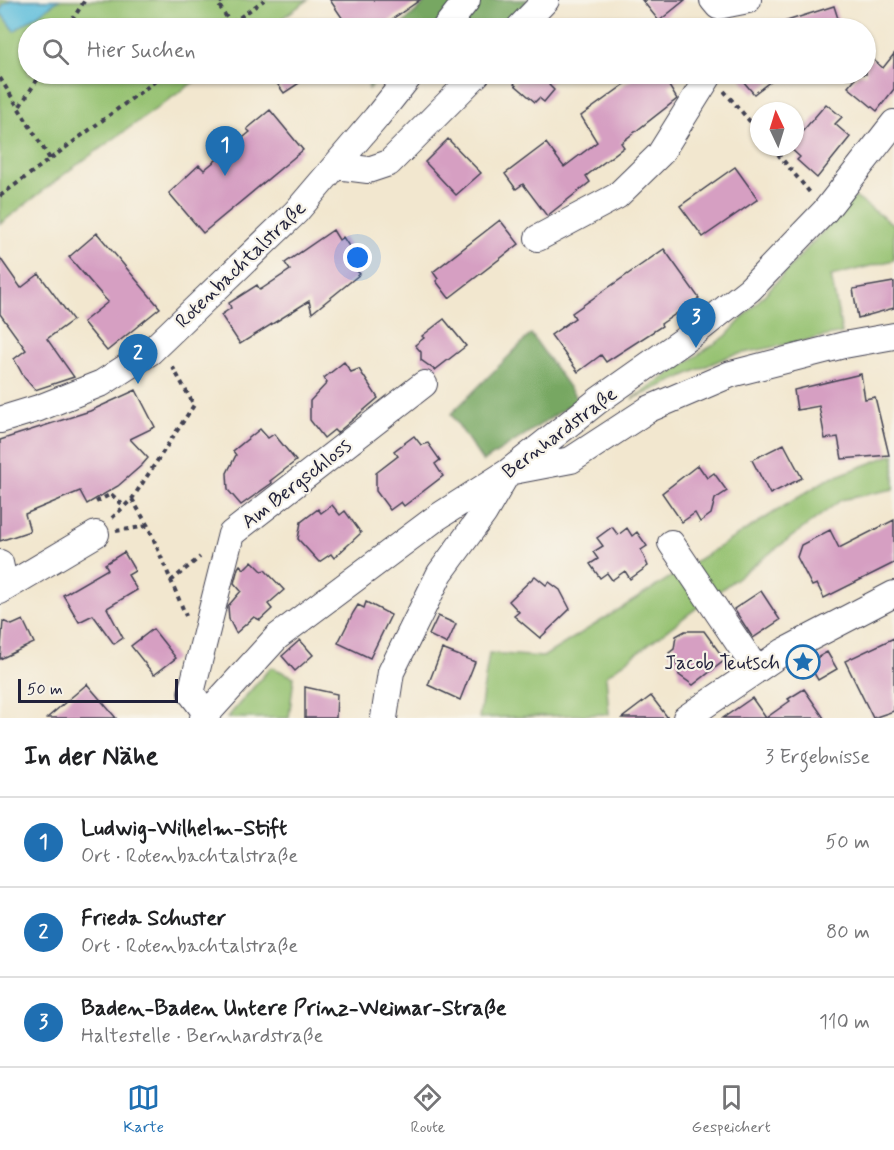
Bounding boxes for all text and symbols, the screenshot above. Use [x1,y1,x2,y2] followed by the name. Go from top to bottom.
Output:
[18,18,876,84] search box
[39,35,72,68] icon: search
[87,37,196,65] text: Hier suchen
[750,102,804,156] north arrow
[206,126,244,176] pin: 1
[170,195,313,335] street label: Rotenbachtalstraße
[343,243,372,272] your location
[676,298,716,348] pin: 3
[118,334,158,384] pin: 2
[497,381,623,485] street label: Bernhardstraße
[236,433,358,536] street label: Am Bergschloss
[785,644,821,680] place icon: Jacob Teutsch
[664,650,780,677] place label: Jacob Teutsch
[18,676,178,704] scale bar
[27,679,63,700] text: 50 m
[24,740,158,774] text: In der Nähe
[765,744,870,771] text: 3 Ergebnisse
[81,815,287,843] text: Ludwig-Wilhelm-Stift
[39,829,48,856] text: 1
[825,829,870,856] text: 50 m
[81,843,298,870] text: Ort · Rotenbachtalstraße
[81,905,226,933] text: Frieda Schuster
[39,919,48,946] text: 2
[826,919,870,946] text: 80 m
[81,933,298,960] text: Ort · Rotenbachtalstraße
[81,995,507,1023] text: Baden-Baden Untere Prinz-Weimar-Straße
[39,1009,48,1036] text: 3
[819,1009,870,1036] text: 110 m
[81,1023,323,1050] text: Haltestelle · Bernhardstraße
[123,1081,164,1138] tab: Karte
[410,1081,445,1138] tab: Route
[692,1081,771,1138] tab: Gespeichert

